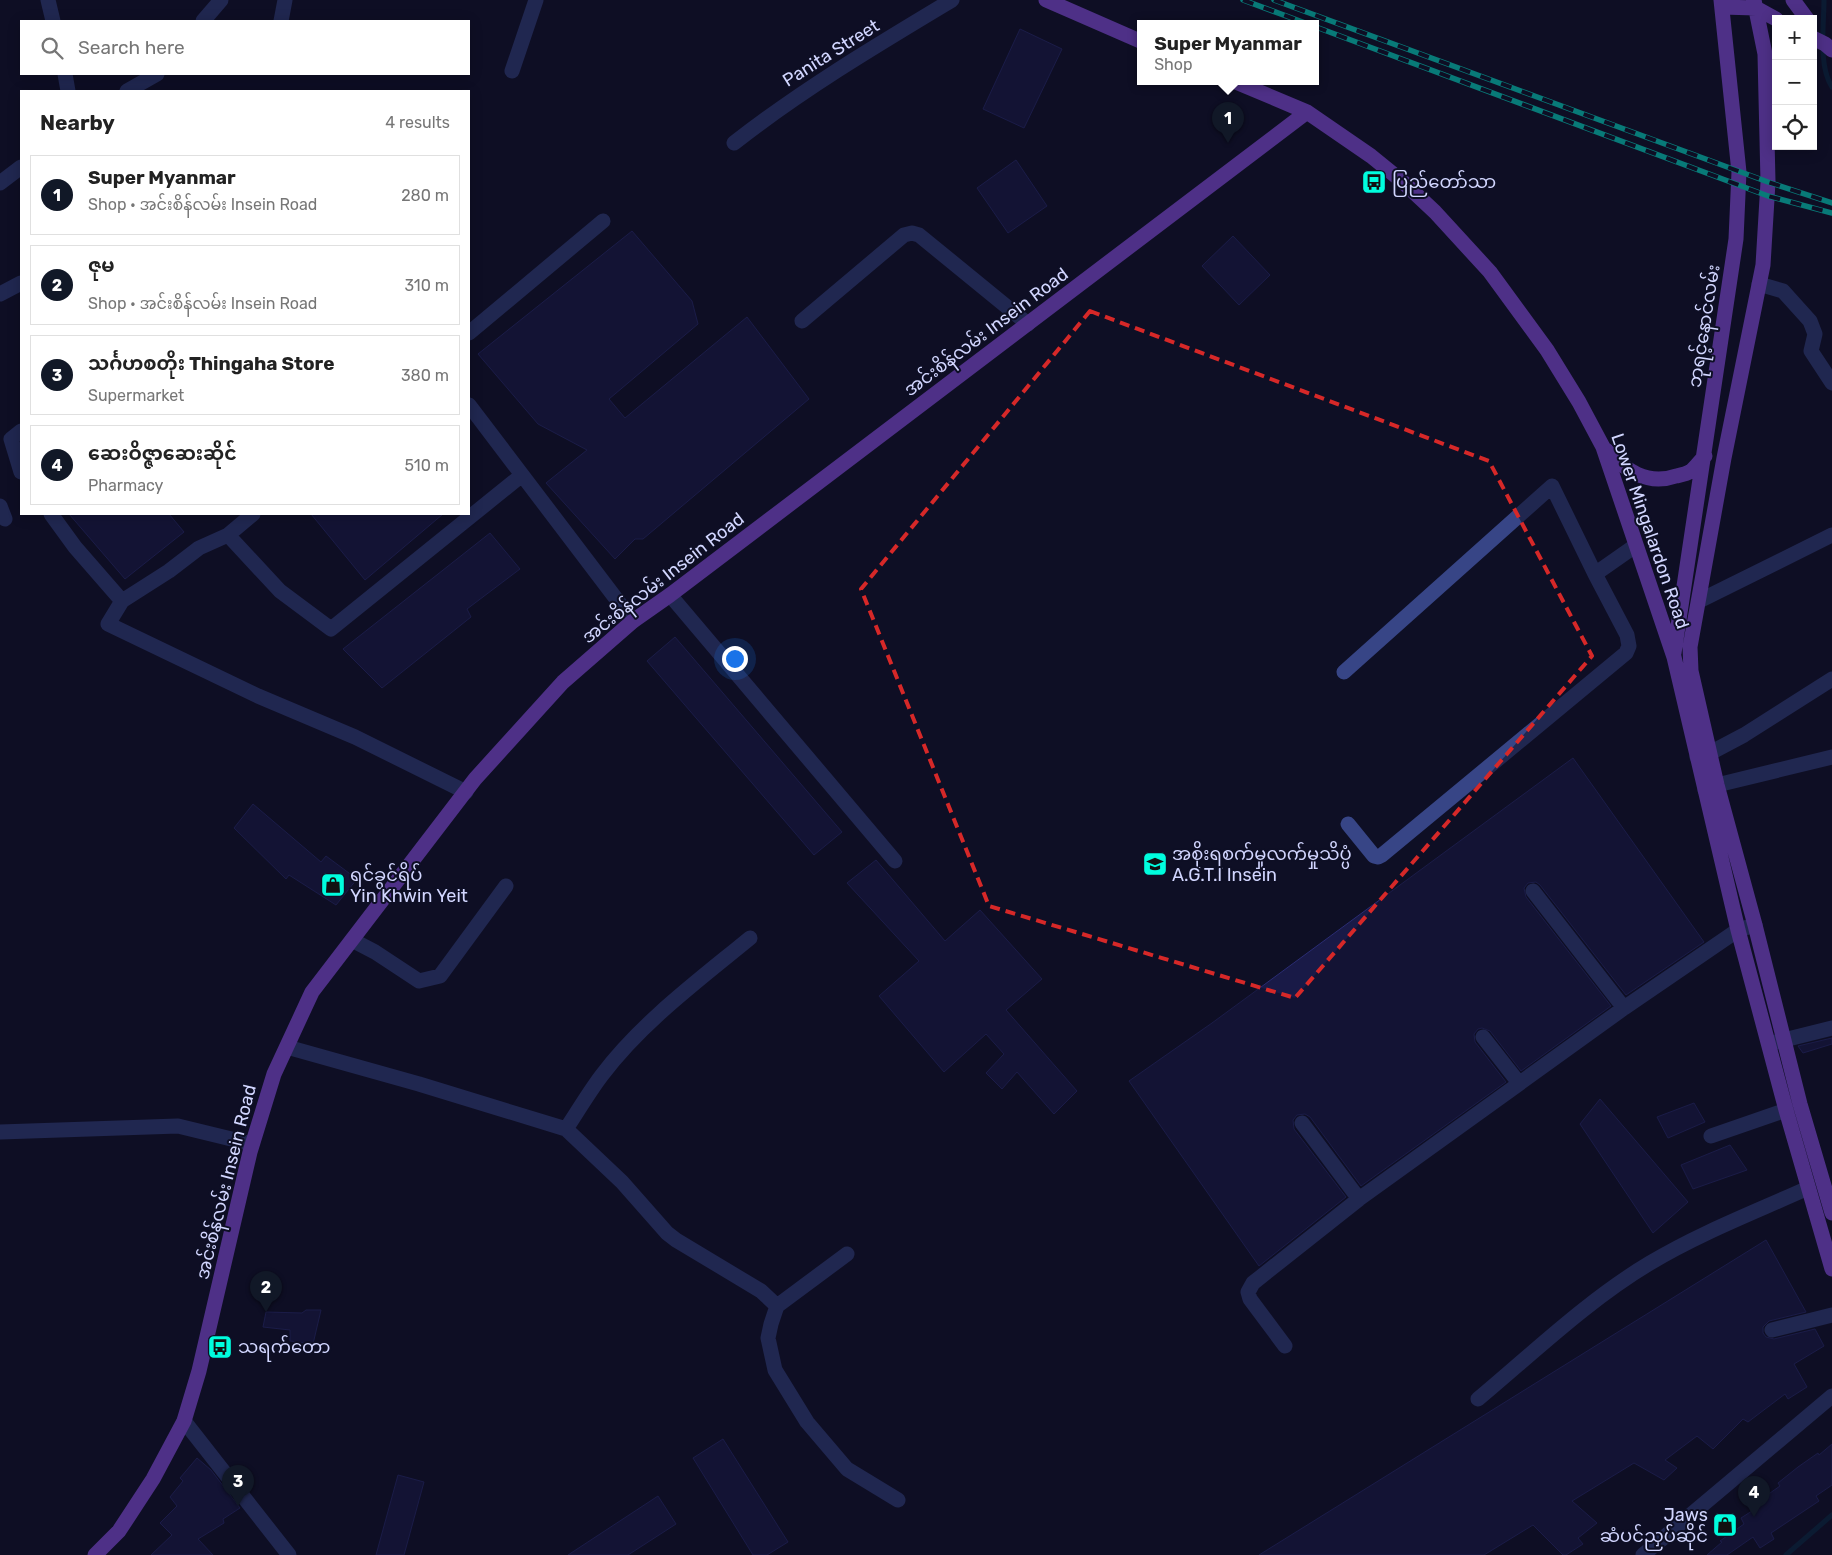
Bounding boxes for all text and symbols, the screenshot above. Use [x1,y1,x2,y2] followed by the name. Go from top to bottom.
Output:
[779,15,883,91] street label: Panita Street
[1772,15,1817,150] map controls
[1772,15,1817,60] button: +
[20,20,470,75] search box
[1137,20,1319,85] popup
[1154,32,1302,55] text: Super Myanmar
[38,34,66,62] icon: search
[78,36,185,59] text: Search here
[1154,55,1193,74] text: Shop
[1772,60,1817,105] button: −
[1212,102,1244,143] pin: 1
[1772,105,1817,150] button: locate
[40,110,115,135] text: Nearby
[385,113,450,132] text: 4 results
[88,166,236,189] text: Super Myanmar
[1361,169,1387,195] bus stop icon: ပြည်တော်သာ
[1392,169,1496,197] place label: ပြည်တော်သာ
[53,186,61,205] text: 1
[401,186,449,205] text: 280 m
[88,195,317,214] text: Shop · အင်းစိန်လမ်း Insein Road
[88,254,115,277] text: ဇုမ
[898,261,1075,404] street label: အင်းစိန်လမ်း Insein Road
[1681,263,1729,390] street label: ဘုရင့်နောင်လမ်း
[52,276,62,295] text: 2
[405,276,449,295] text: 310 m
[88,294,317,313] text: Shop · အင်းစိန်လမ်း Insein Road
[88,352,334,375] text: သင်္ဂဟစတိုး Thingaha Store
[52,366,62,385] text: 3
[401,366,449,385] text: 380 m
[88,386,184,405] text: Supermarket
[1606,430,1694,632] street label: Lower Mingalardon Road
[88,442,237,465] text: ဆေးဝိဇ္ဇာဆေးဆိုင်
[52,456,62,475] text: 4
[405,456,449,475] text: 510 m
[88,476,163,495] text: Pharmacy
[576,505,751,651] street label: အင်းစိန်လမ်း Insein Road
[722,646,748,672] your location
[1172,840,1352,886] place label: အစိုးရစက်မှုလက်မှုသိပ္ပံ A.G.T.I Insein
[1142,851,1168,877] school or university icon: အစိုးရစက်မှုလက်မှုသိပ္ပံ A.G.T.I Insein
[350,861,468,907] place label: ရင်ခွင်ရိပ် Yin Khwin Yeit
[320,872,346,898] shop icon: ရင်ခွင်ရိပ် Yin Khwin Yeit
[188,1082,265,1283] street label: အင်းစိန်လမ်း Insein Road
[250,1271,282,1312] pin: 2
[207,1334,233,1360] bus stop icon: သရက်တော
[238,1334,330,1362] place label: သရက်တော
[222,1465,254,1506] pin: 3
[1738,1476,1770,1517] pin: 4
[1600,1504,1708,1551] place label: Jaws ဆံပင်ညှပ်ဆိုင်
[1712,1512,1738,1538] shop icon: Jaws ဆံပင်ညှပ်ဆိုင်

